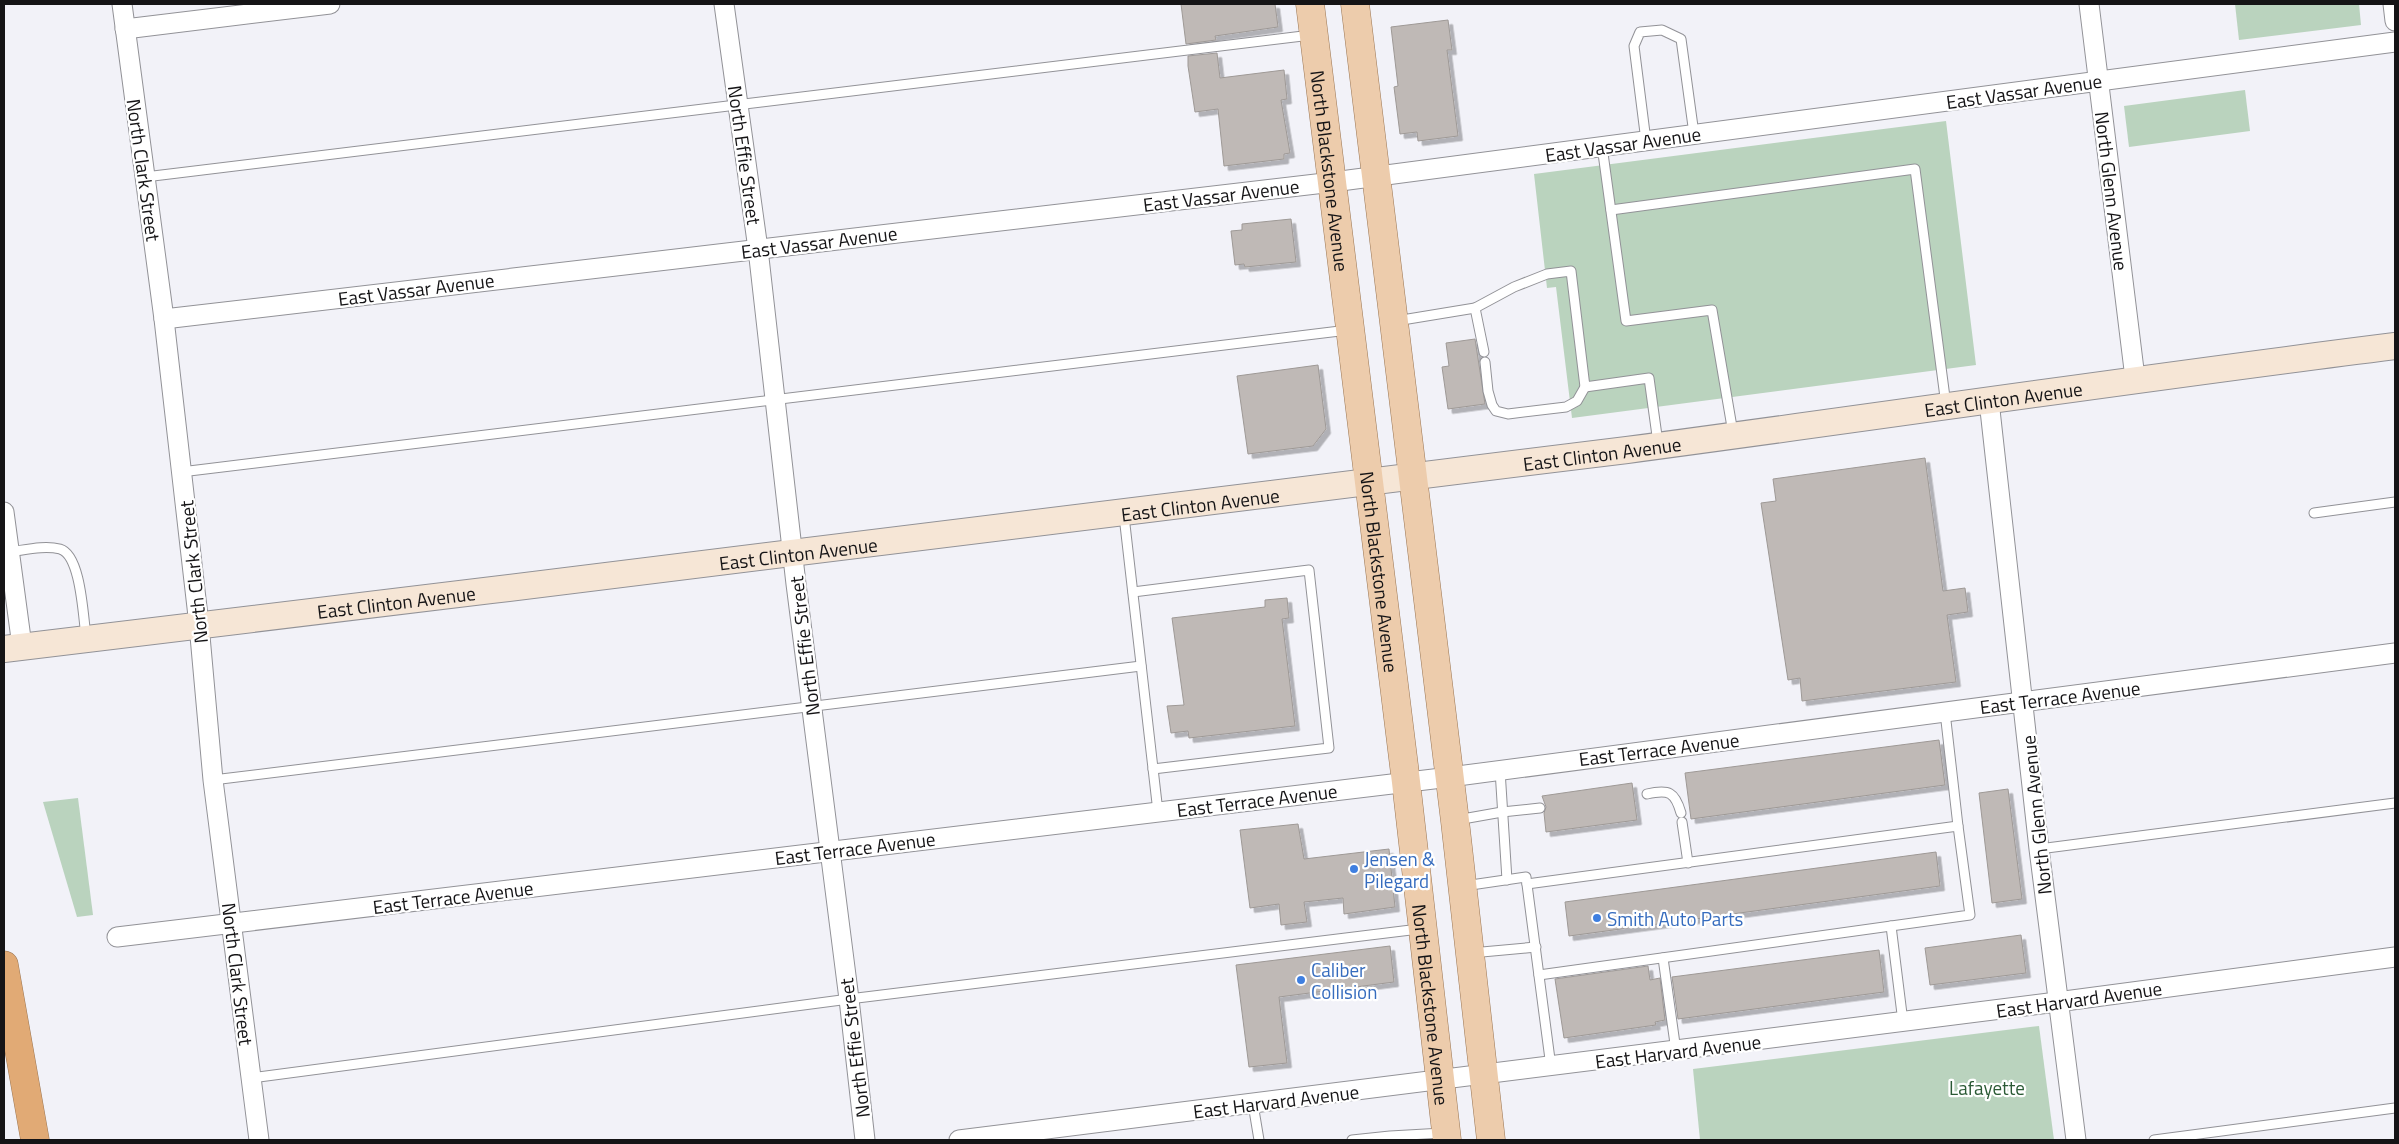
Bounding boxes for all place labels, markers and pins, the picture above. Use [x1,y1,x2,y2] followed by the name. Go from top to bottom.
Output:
[1364,844,1435,895] place label: Jensen & Pilegard
[1348,863,1360,875] marker: Jensen & Pilegard
[1607,904,1744,933] place label: Smith Auto Parts
[1591,912,1603,924] marker: Smith Auto Parts
[1311,955,1377,1006] place label: Caliber Collision
[1295,974,1307,986] marker: Caliber Collision

